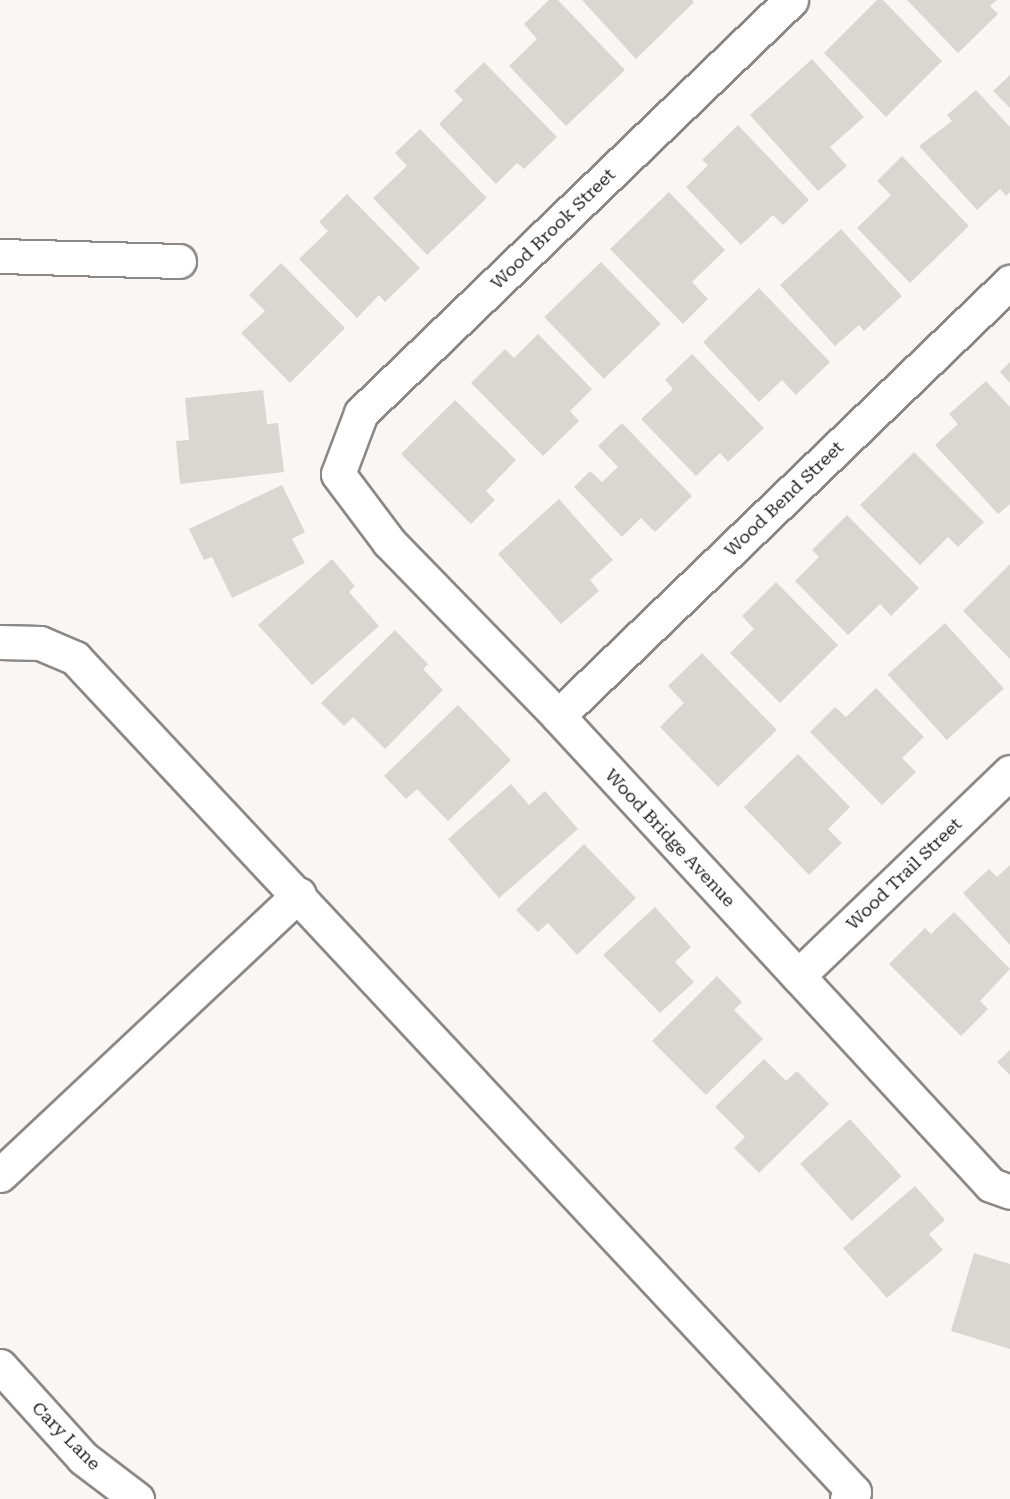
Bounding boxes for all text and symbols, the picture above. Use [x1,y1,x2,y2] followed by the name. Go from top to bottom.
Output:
[486,164,620,294] street label: Wood Brook Street
[720,437,848,561] street label: Wood Bend Street
[600,764,740,912] street label: Wood Bridge Avenue
[842,813,966,935] street label: Wood Trail Street
[27,1397,105,1475] street label: Cary Lane

